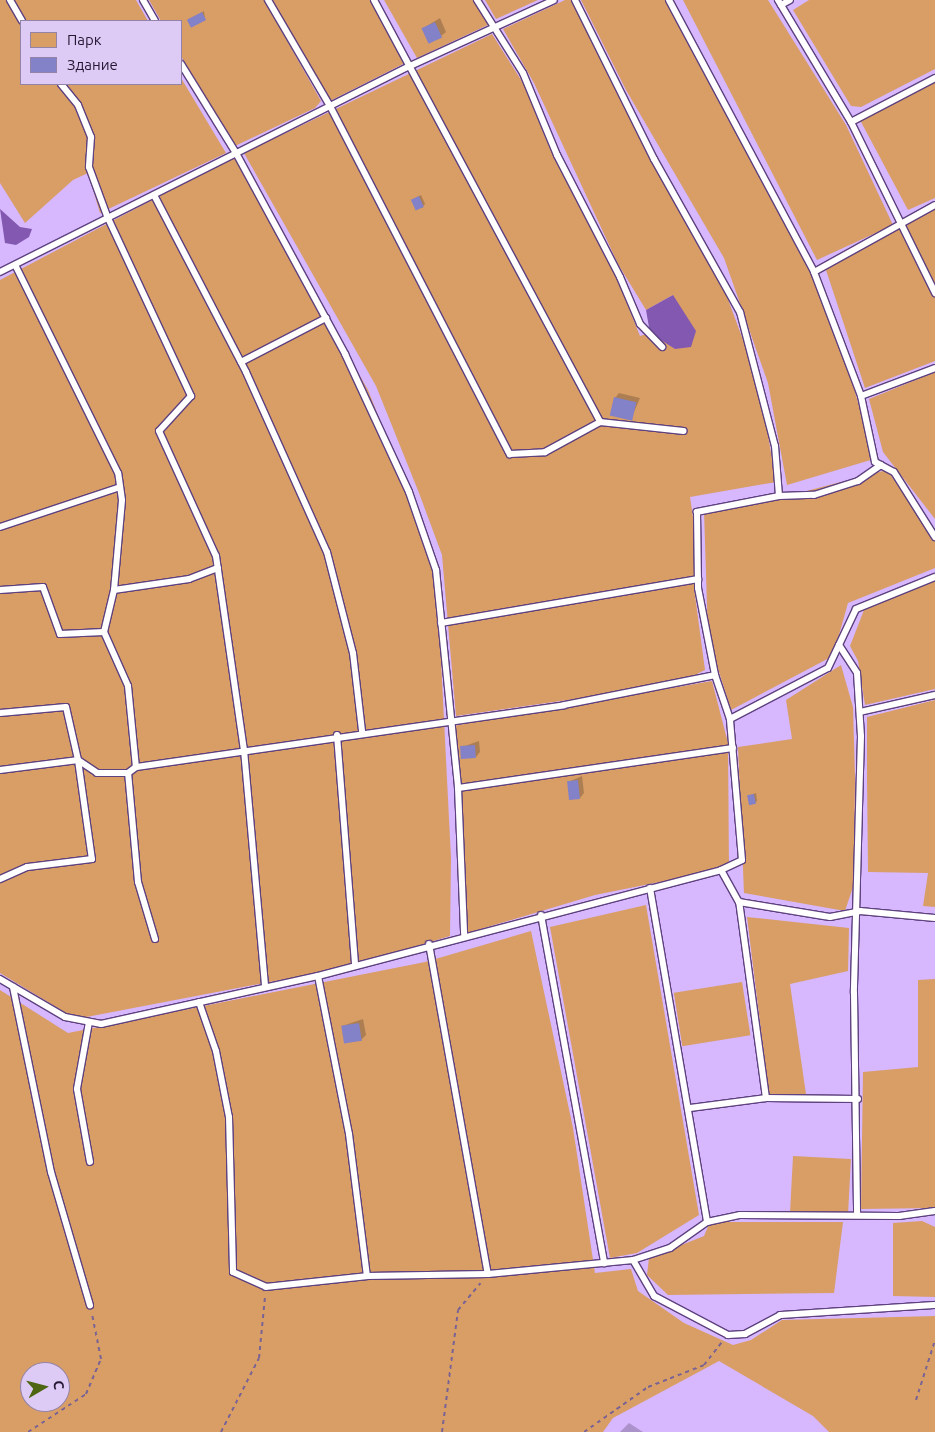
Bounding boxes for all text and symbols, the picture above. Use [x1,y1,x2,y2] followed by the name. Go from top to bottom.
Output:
[20,20,182,85] legend
[67,31,102,48] text: Парк
[67,56,118,73] text: Здание
[20,1362,70,1412] north arrow
[50,1379,67,1391] text: С

